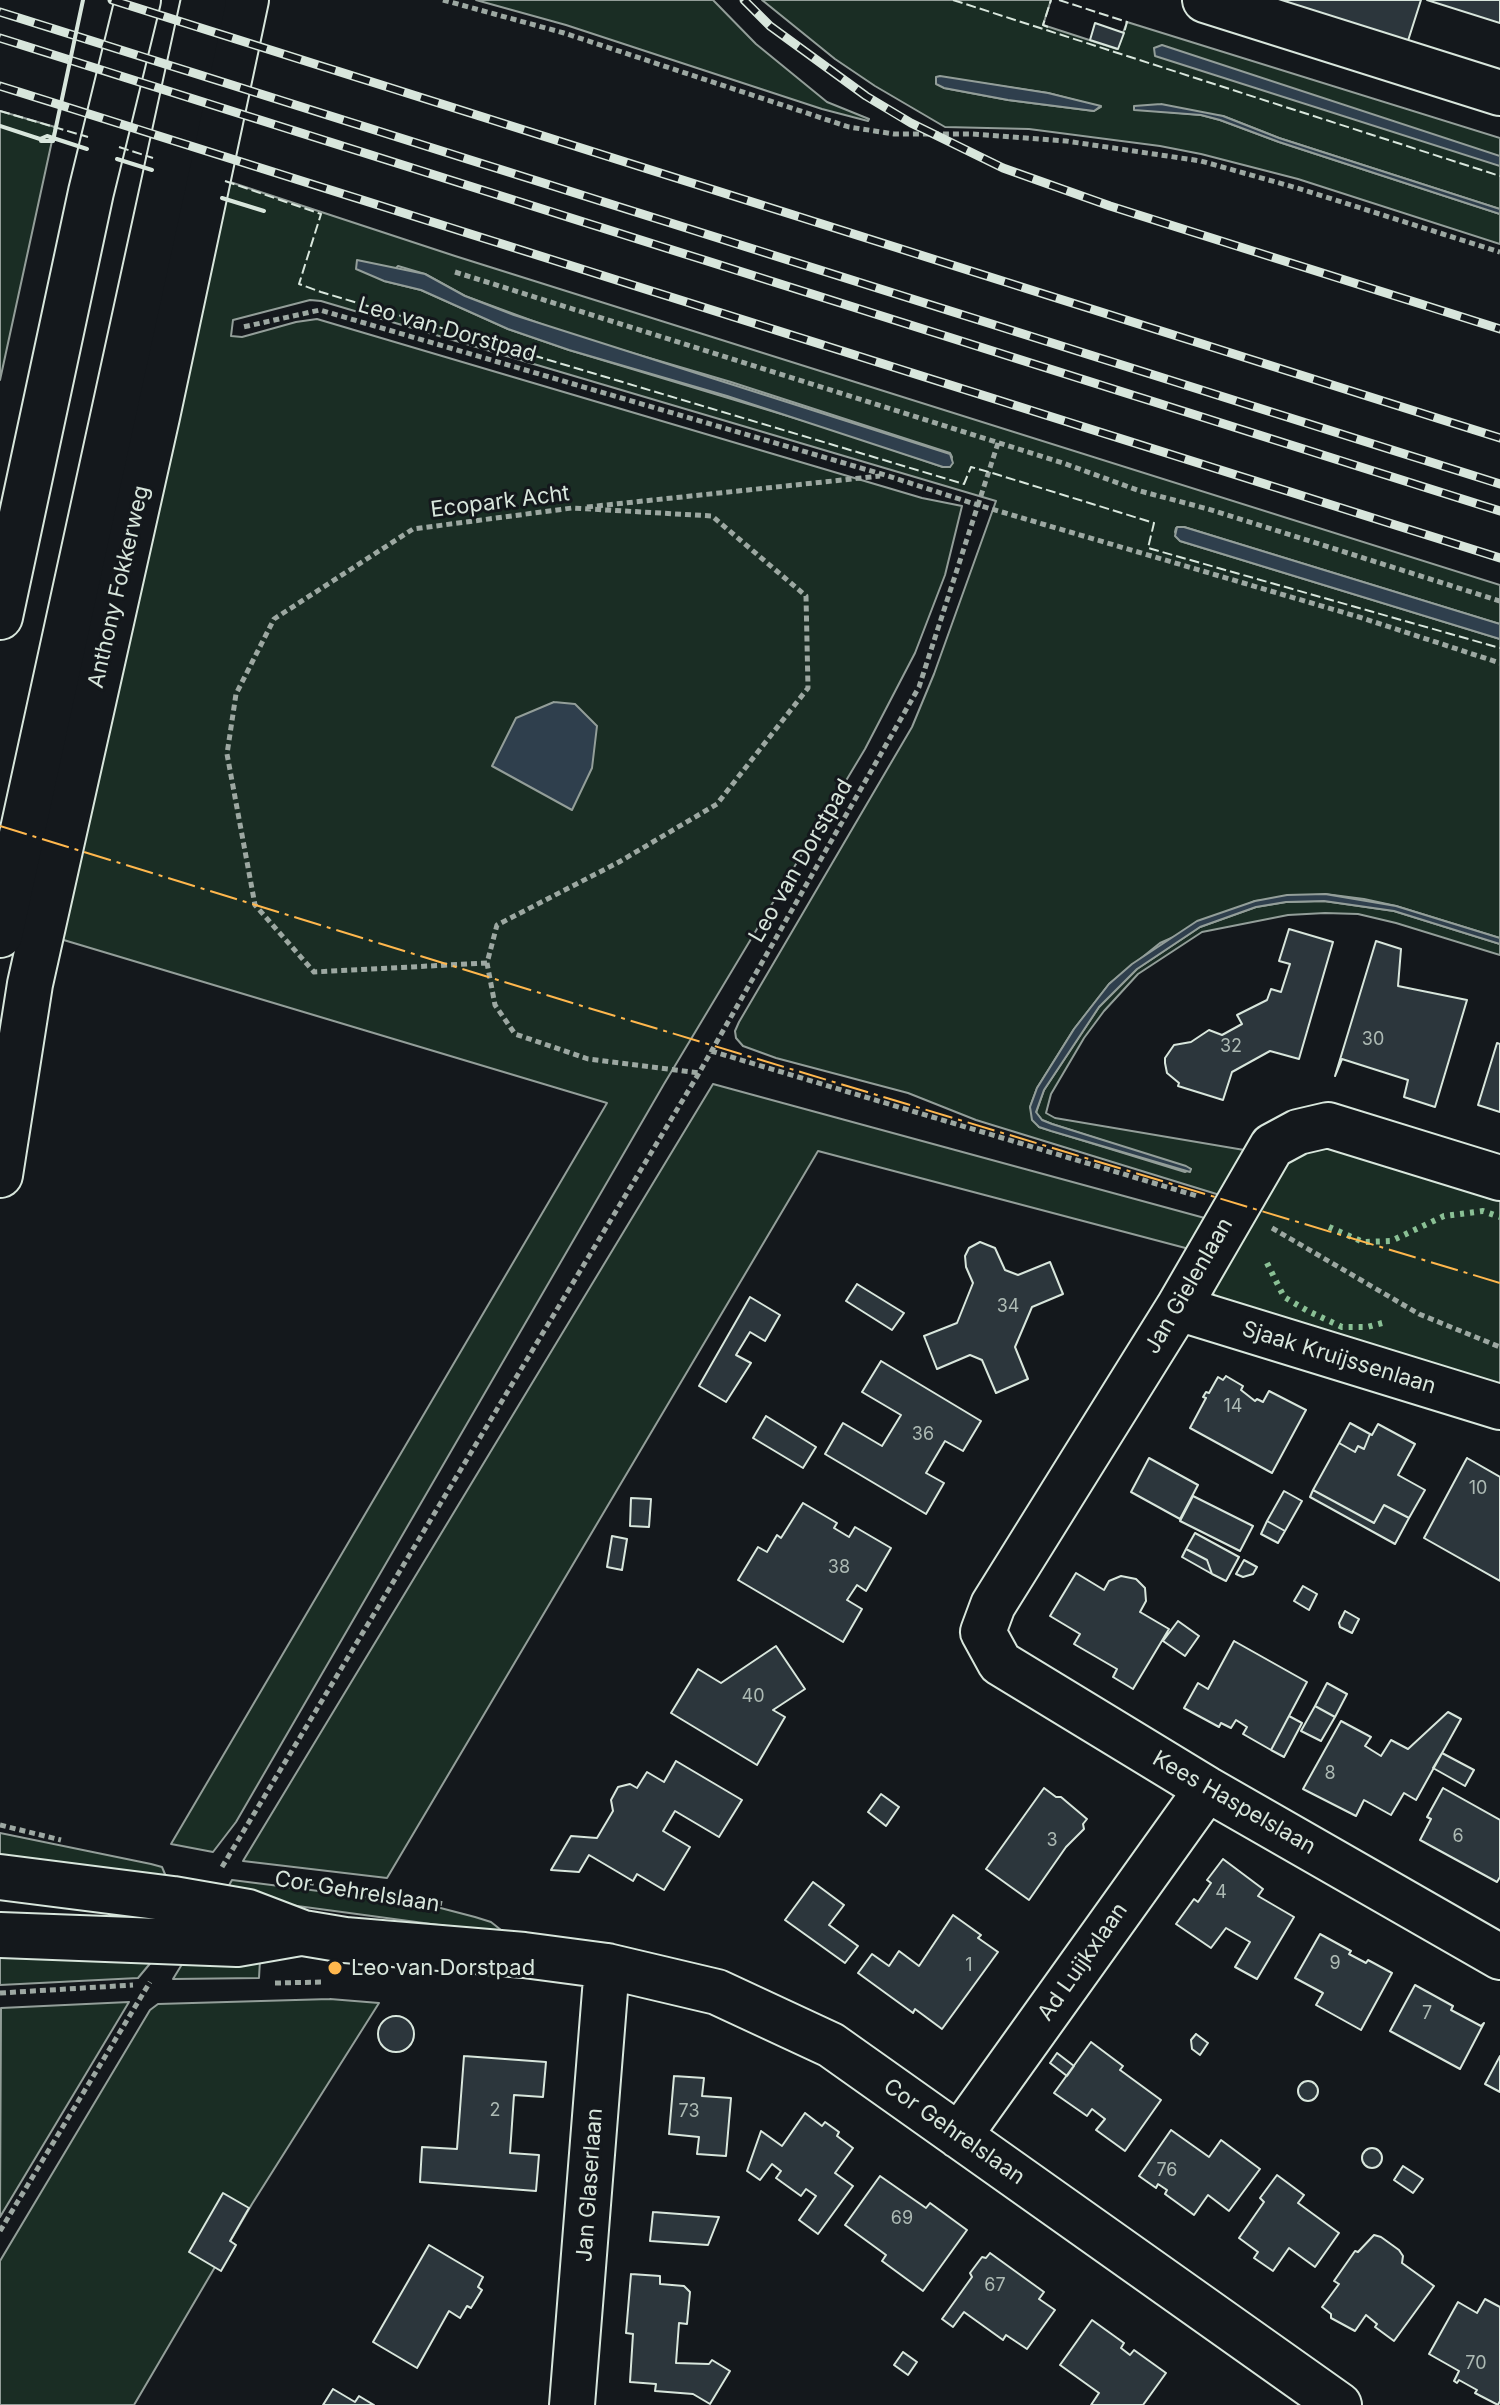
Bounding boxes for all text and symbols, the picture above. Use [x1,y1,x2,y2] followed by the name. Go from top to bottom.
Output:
[355,292,539,368] street label: Leo van Dorstpad
[429,480,571,524] street label: Ecopark Acht
[83,483,155,691] street label: Anthony Fokkerweg
[744,775,858,947] street label: Leo van Dorstpad
[1362,1029,1384,1051] house number: 30
[1220,1036,1242,1058] house number: 32
[1139,1213,1239,1359] street label: Jan Gielenlaan
[997,1296,1019,1318] house number: 34
[1239,1316,1439,1400] street label: Sjaak Kruijssenlaan
[1224,1396,1242,1418] house number: 14
[912,1424,934,1446] house number: 36
[1469,1478,1487,1500] house number: 10
[828,1557,850,1579] house number: 38
[742,1686,764,1708] house number: 40
[1148,1746,1320,1860] street label: Kees Haspelslaan
[1324,1763,1336,1785] house number: 8
[1452,1826,1464,1848] house number: 6
[1046,1830,1058,1852] house number: 3
[273,1866,441,1918] street label: Cor Gehrelslaan
[1215,1882,1227,1904] house number: 4
[1033,1898,1133,2026] street label: Ad Luijkxlaan
[1329,1953,1341,1975] house number: 9
[351,1955,535,1981] place label: Leo van Dorstpad
[965,1955,973,1977] house number: 1
[326,1959,344,1977] marker: Leo van Dorstpad
[1422,2003,1432,2025] house number: 7
[878,2073,1030,2191] street label: Cor Gehrelslaan
[490,2100,500,2122] house number: 2
[678,2101,700,2123] house number: 73
[571,2107,609,2263] street label: Jan Glaserlaan
[1156,2160,1178,2182] house number: 76
[891,2208,913,2230] house number: 69
[984,2275,1006,2297] house number: 67
[1465,2353,1487,2375] house number: 70

